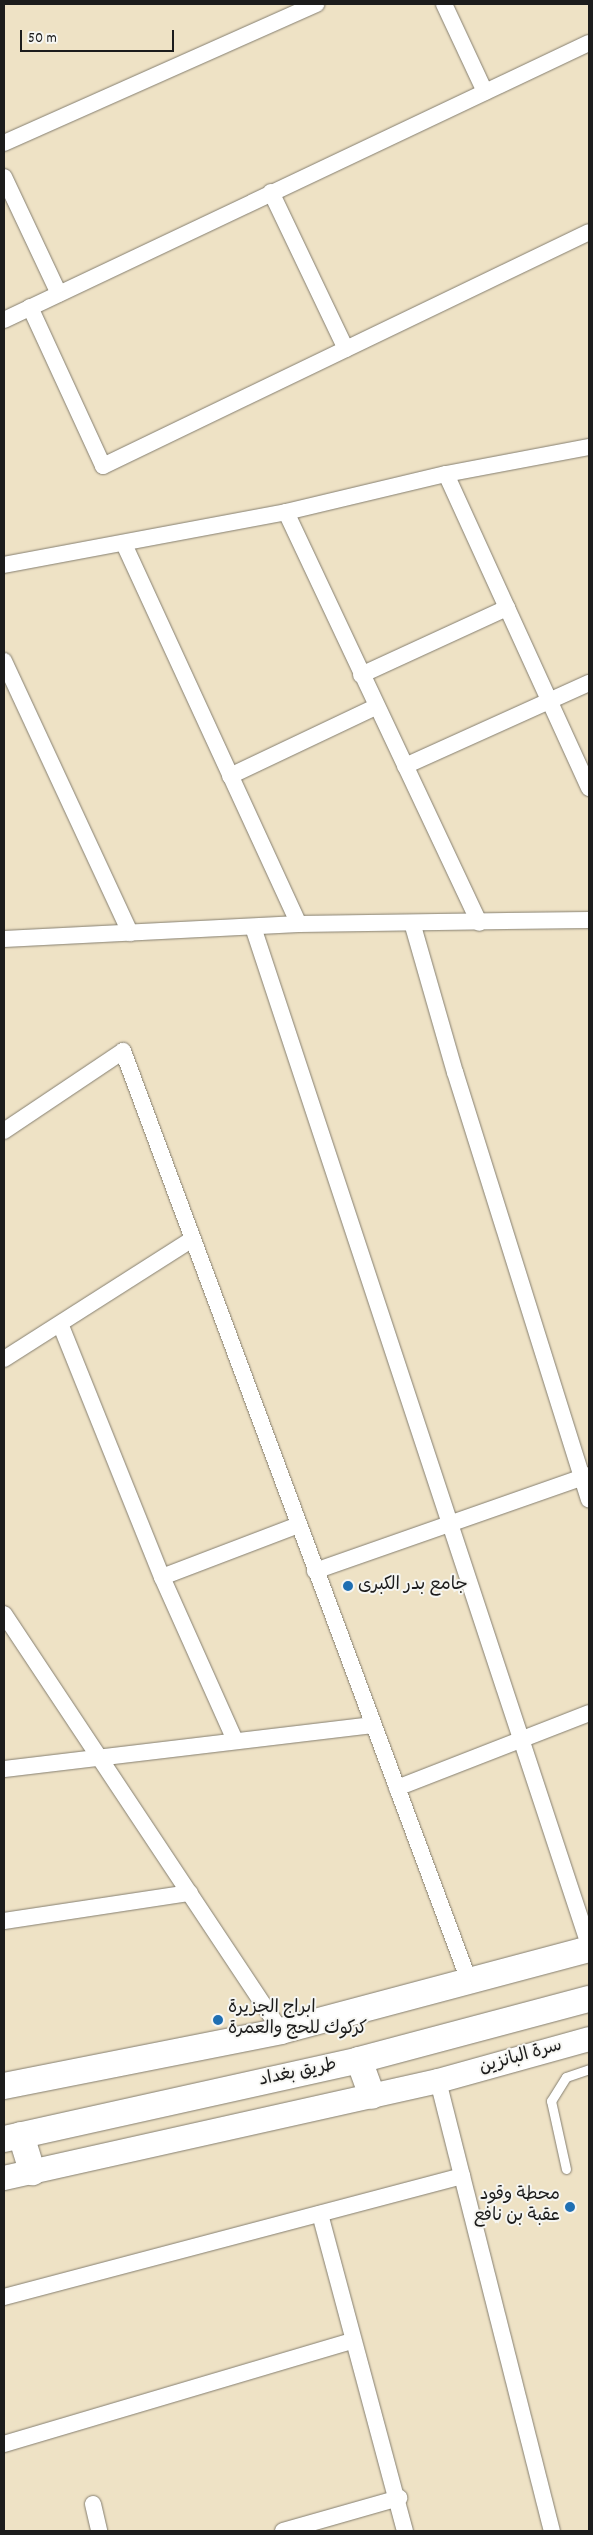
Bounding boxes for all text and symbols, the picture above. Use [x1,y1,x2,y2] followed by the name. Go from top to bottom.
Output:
[22,20,176,52] scale bar
[28,28,57,50] text: 50 m
[358,1575,468,1597] place label: جامع بدر الكبرى
[342,1580,354,1592] marker: جامع بدر الكبرى
[228,1999,367,2042] place label: ابراج الجزيرة كركوك للحج والعمرة
[212,2014,224,2026] marker: ابراج الجزيرة كركوك للحج والعمرة
[477,2036,565,2080] street label: سرة البانزين
[257,2055,339,2093] street label: طريق بغداد
[474,2186,560,2228] place label: محطة وقود عقبة بن نافع
[564,2201,576,2213] marker: محطة وقود عقبة بن نافع

